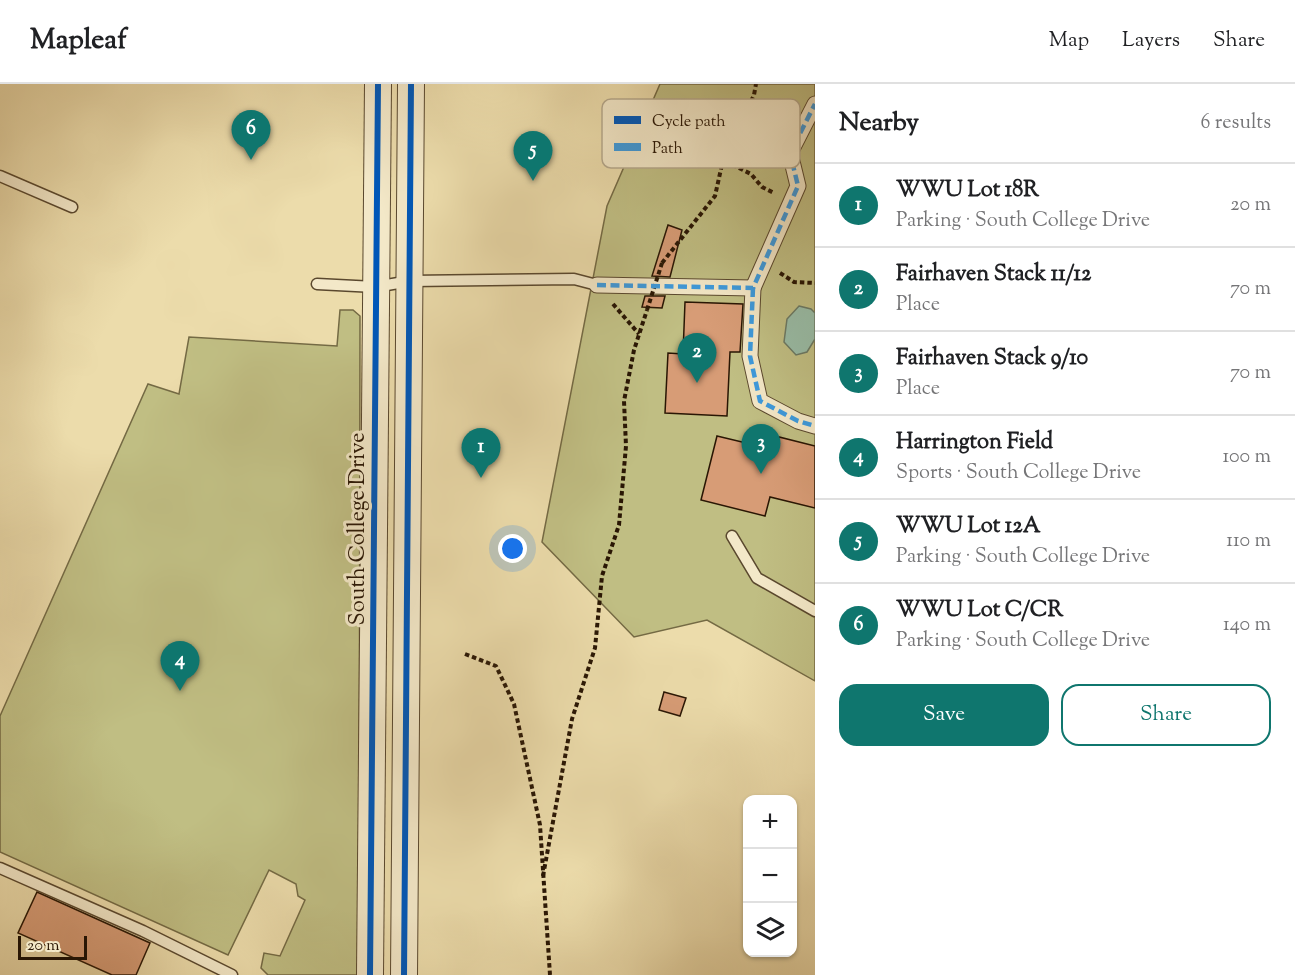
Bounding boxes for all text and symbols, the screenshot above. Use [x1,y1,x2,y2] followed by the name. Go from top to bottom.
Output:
[30,21,127,61] text: Mapleaf
[1049,26,1089,56] text: Map
[1122,26,1180,56] text: Layers
[1213,26,1265,56] text: Share
[602,99,800,168] legend
[839,105,919,142] text: Nearby
[1201,109,1271,138] text: 6 results
[232,110,270,160] pin: 6
[652,111,726,134] text: Cycle path
[514,132,552,181] pin: 5
[652,138,683,161] text: Path
[896,175,1039,207] text: WWU Lot 18R
[855,191,862,220] text: 1
[1230,191,1271,220] text: 20 m
[896,207,1150,236] text: Parking · South College Drive
[896,259,1091,291] text: Fairhaven Stack 11/12
[854,275,863,304] text: 2
[1230,275,1271,304] text: 70 m
[896,291,940,320] text: Place
[678,334,716,383] pin: 2
[896,343,1088,375] text: Fairhaven Stack 9/10
[854,359,863,388] text: 3
[1230,359,1271,388] text: 70 m
[896,375,940,404] text: Place
[742,424,780,474] pin: 3
[896,427,1053,459] text: Harrington Field
[462,428,500,478] pin: 1
[343,433,375,625] street label: South College Drive
[853,443,864,472] text: 4
[1222,443,1271,472] text: 100 m
[896,459,1141,488] text: Sports · South College Drive
[896,511,1041,543] text: WWU Lot 12A
[855,527,862,556] text: 5
[1226,527,1271,556] text: 110 m
[498,534,527,563] your location
[896,543,1150,572] text: Parking · South College Drive
[896,595,1063,627] text: WWU Lot C/CR
[854,611,863,640] text: 6
[1223,611,1271,640] text: 140 m
[896,627,1150,656] text: Parking · South College Drive
[160,642,200,691] pin: 4
[839,684,1049,746] button: Save
[1061,684,1271,746] button: Share
[743,795,797,957] map controls
[743,795,797,849] button: +
[743,849,797,903] button: −
[743,903,797,957] button: layers
[18,933,87,960] scale bar
[27,935,60,958] text: 20 m

